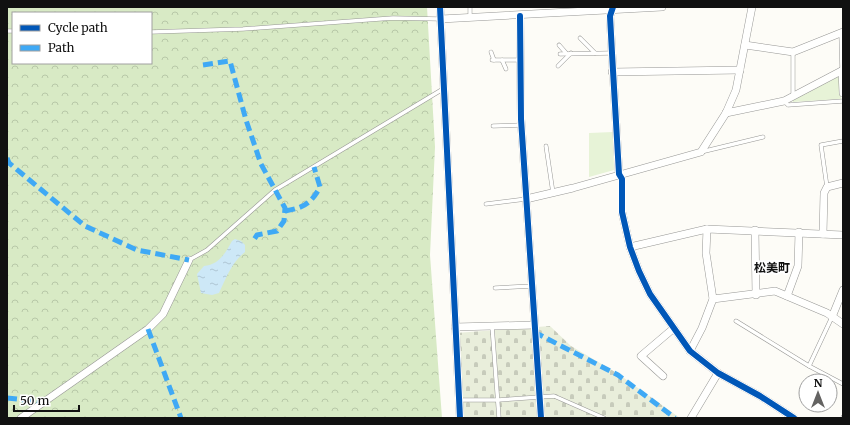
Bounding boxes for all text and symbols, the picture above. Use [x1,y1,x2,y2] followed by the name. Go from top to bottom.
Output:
[12,12,152,64] legend
[48,20,108,35] text: Cycle path
[48,40,74,55] text: Path
[754,260,790,275] district label: 松美町
[798,373,838,413] north arrow
[814,376,823,390] text: N
[14,387,79,413] scale bar
[20,393,49,408] text: 50 m

